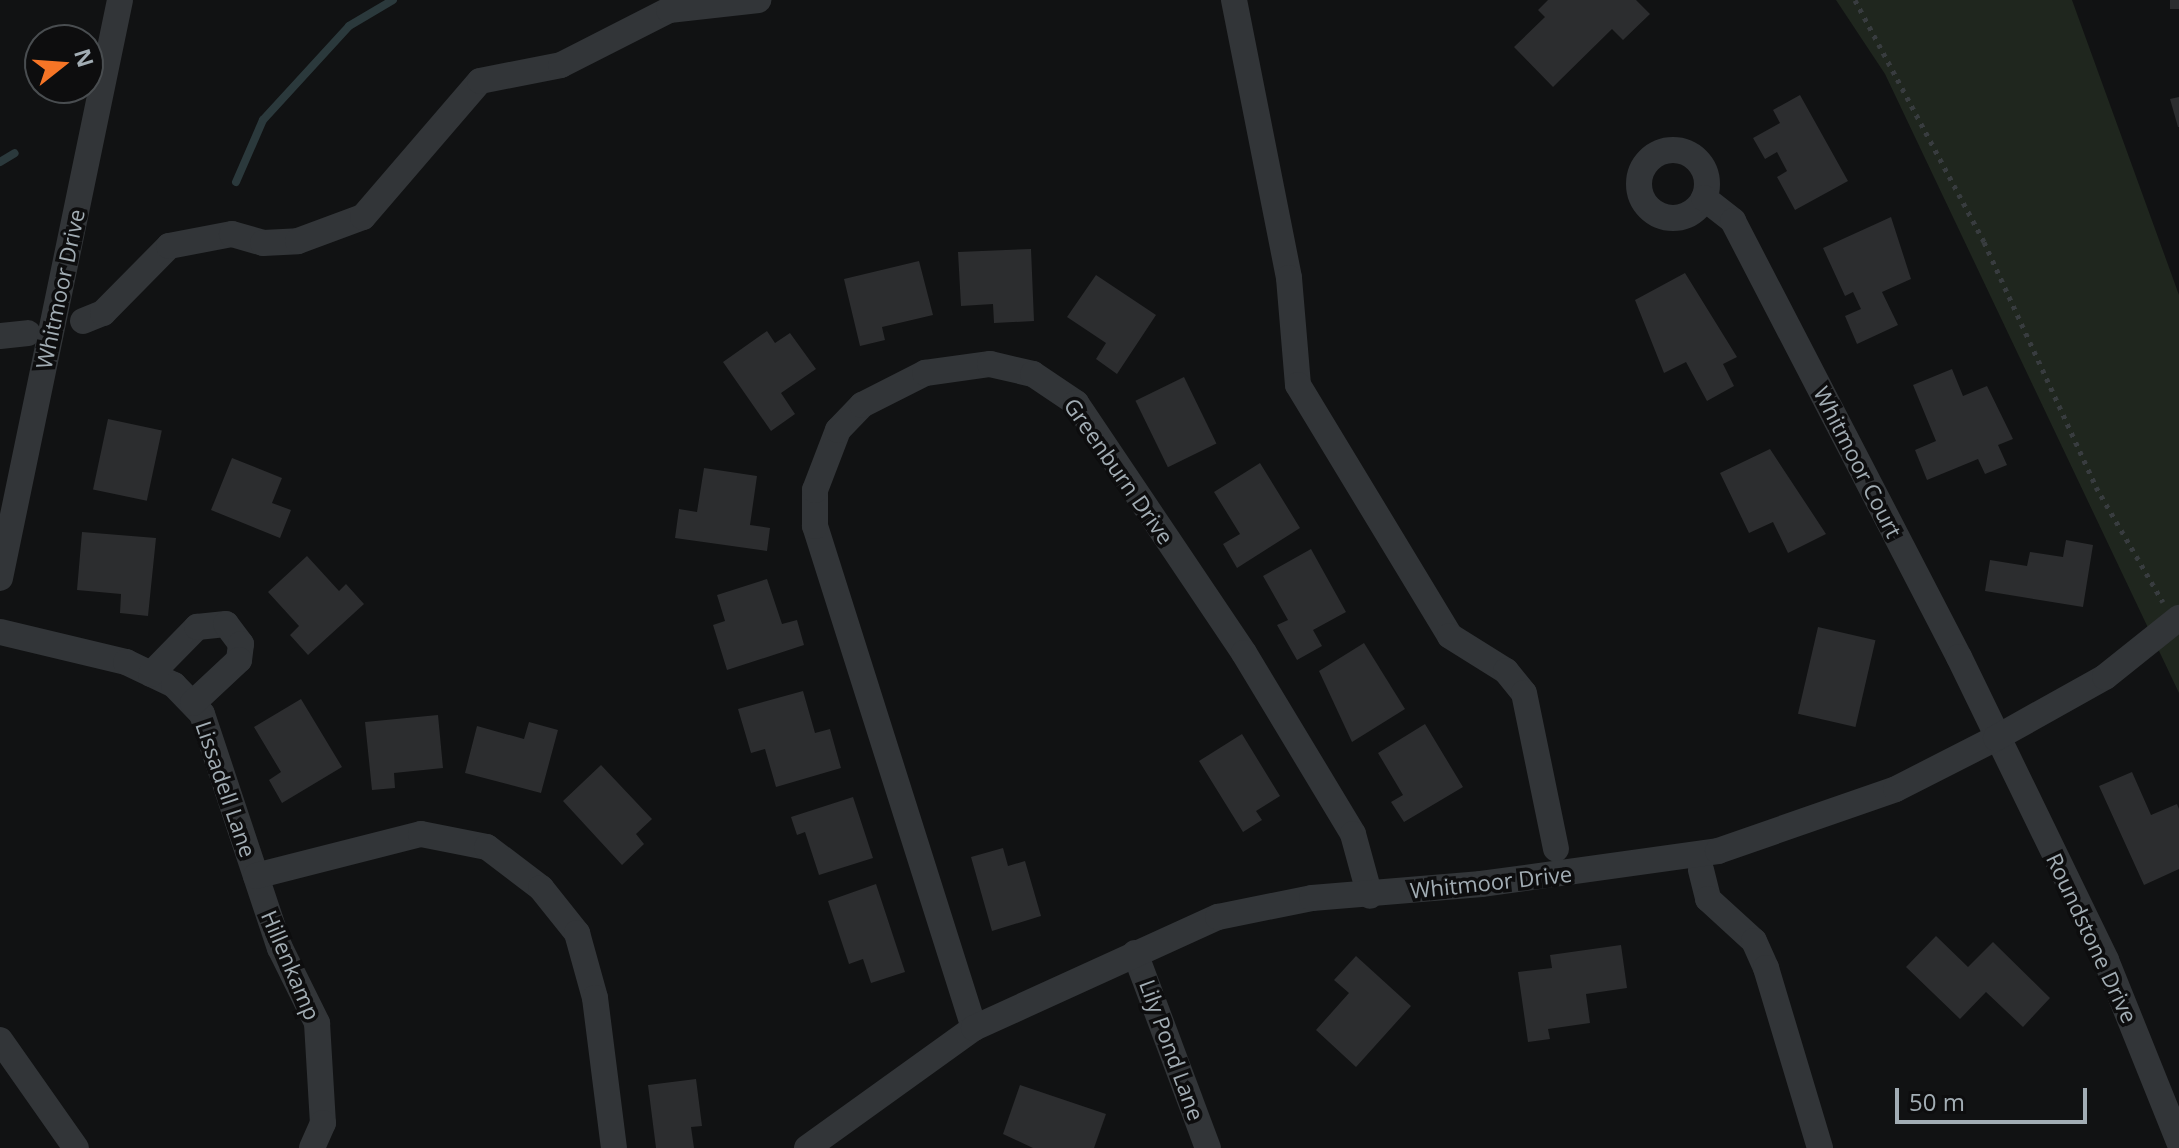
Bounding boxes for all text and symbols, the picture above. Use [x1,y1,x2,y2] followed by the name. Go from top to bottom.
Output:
[24,24,104,104] north arrow
[68,45,102,71] text: N
[30,207,90,371] street label: Whitmoor Drive
[1809,382,1907,542] street label: Whitmoor Court
[1059,393,1179,549] street label: Greenburn Drive
[190,717,262,861] street label: Lissadell Lane
[2041,849,2143,1027] street label: Roundstone Drive
[1409,860,1573,904] street label: Whitmoor Drive
[256,906,326,1024] street label: Hillenkamp
[1134,976,1210,1124] street label: Lily Pond Lane
[1899,1072,2091,1122] scale bar
[1909,1085,1965,1118] text: 50 m

